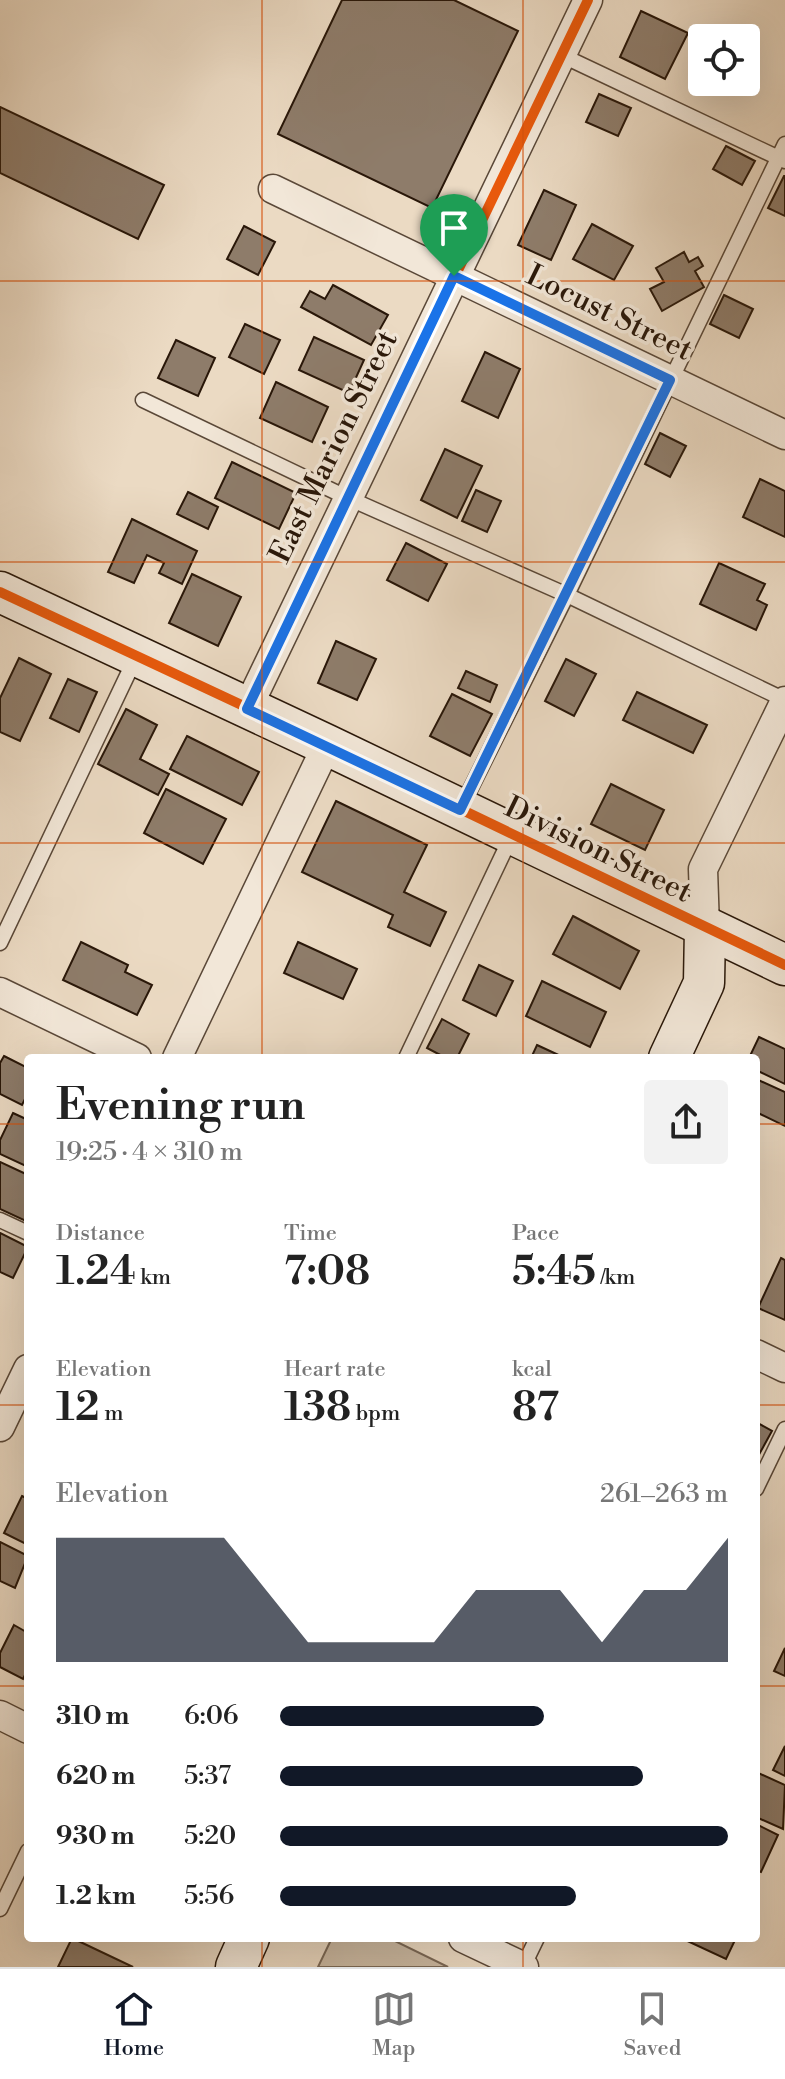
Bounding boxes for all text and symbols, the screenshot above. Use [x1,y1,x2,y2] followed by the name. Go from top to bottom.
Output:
[688,24,760,96] map controls
[688,24,760,96] button: locate
[420,194,488,276] pin
[432,206,476,250] icon: arrive
[519,256,699,370] street label: Locust Street
[261,324,407,569] street label: East Marion Street
[498,788,698,912] street label: Division Street
[56,1078,305,1133] text: Evening run
[644,1080,728,1164] button: share
[56,1136,243,1168] text: 19:25 · 4 × 310 m
[56,1220,145,1247] text: Distance
[284,1220,337,1247] text: Time
[512,1220,559,1247] text: Pace
[56,1247,136,1297] text: 1.24
[284,1247,370,1297] text: 7:08
[512,1247,596,1297] text: 5:45
[136,1264,171,1291] text: km
[596,1264,635,1291] text: /km
[56,1356,151,1383] text: Elevation
[284,1356,386,1383] text: Heart rate
[512,1356,552,1383] text: kcal
[56,1383,100,1433] text: 12
[284,1383,351,1433] text: 138
[512,1383,559,1433] text: 87
[100,1400,123,1427] text: m
[351,1400,400,1427] text: bpm
[56,1478,169,1510] text: Elevation
[600,1478,728,1510] text: 261–263 m
[56,1700,129,1732] text: 310 m
[184,1700,239,1732] text: 6:06
[56,1760,135,1792] text: 620 m
[184,1760,231,1792] text: 5:37
[56,1820,135,1852] text: 930 m
[184,1820,236,1852] text: 5:20
[56,1880,136,1912] text: 1.2 km
[184,1880,234,1912] text: 5:56
[104,1987,164,2062] tab: Home
[372,1987,416,2062] tab: Map
[623,1987,681,2062] tab: Saved

